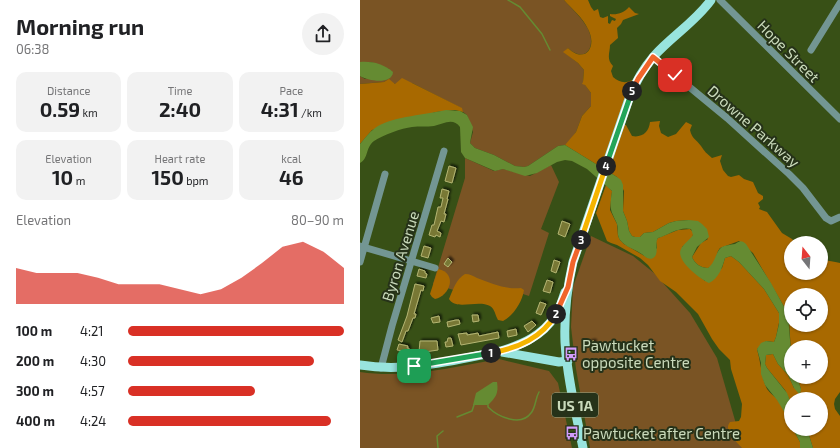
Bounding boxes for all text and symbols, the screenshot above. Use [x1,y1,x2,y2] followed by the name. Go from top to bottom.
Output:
[16,13,144,39] text: Morning run
[302,13,344,55] button: share
[754,16,824,86] street label: Hope Street
[16,41,49,57] text: 06:38
[658,58,692,92] pin
[664,64,686,86] icon: check
[622,81,642,101] pin: 5
[704,81,804,171] street label: Drowne Parkway
[47,84,90,97] text: Distance
[168,84,192,97] text: Time
[279,84,303,97] text: Pace
[629,84,635,97] text: 5
[40,97,80,121] text: 0.59
[159,97,201,121] text: 2:40
[261,97,299,121] text: 4:31
[80,106,98,119] text: km
[299,106,322,119] text: /km
[45,152,92,165] text: Elevation
[155,152,205,165] text: Heart rate
[281,152,301,165] text: kcal
[596,156,616,176] pin: 4
[602,159,610,172] text: 4
[52,165,73,189] text: 10
[151,165,184,189] text: 150
[279,165,304,189] text: 46
[73,174,85,187] text: m
[184,174,209,187] text: bpm
[378,209,422,303] street label: Byron Avenue
[16,212,71,228] text: Elevation
[291,212,344,228] text: 80–90 m
[571,230,591,250] pin: 3
[578,233,584,246] text: 3
[784,236,828,280] north arrow
[784,236,828,436] map controls
[784,288,828,332] button: locate
[546,304,566,324] pin: 2
[553,307,559,320] text: 2
[16,323,52,339] text: 100 m
[80,323,104,339] text: 4:21
[582,336,690,371] place label: Pawtucket opposite Centre
[784,340,828,384] button: +
[481,343,501,363] pin: 1
[489,346,493,359] text: 1
[563,346,579,362] bus stop icon: Pawtucket opposite Centre
[397,349,431,383] pin
[16,353,54,369] text: 200 m
[80,353,106,369] text: 4:30
[403,355,425,377] icon: arrive
[16,383,54,399] text: 300 m
[80,383,105,399] text: 4:57
[784,392,828,436] button: −
[552,393,598,417] road number: US 1A
[16,413,55,429] text: 400 m
[80,413,106,429] text: 4:24
[583,424,740,442] place label: Pawtucket after Centre
[564,425,580,441] bus stop icon: Pawtucket after Centre

